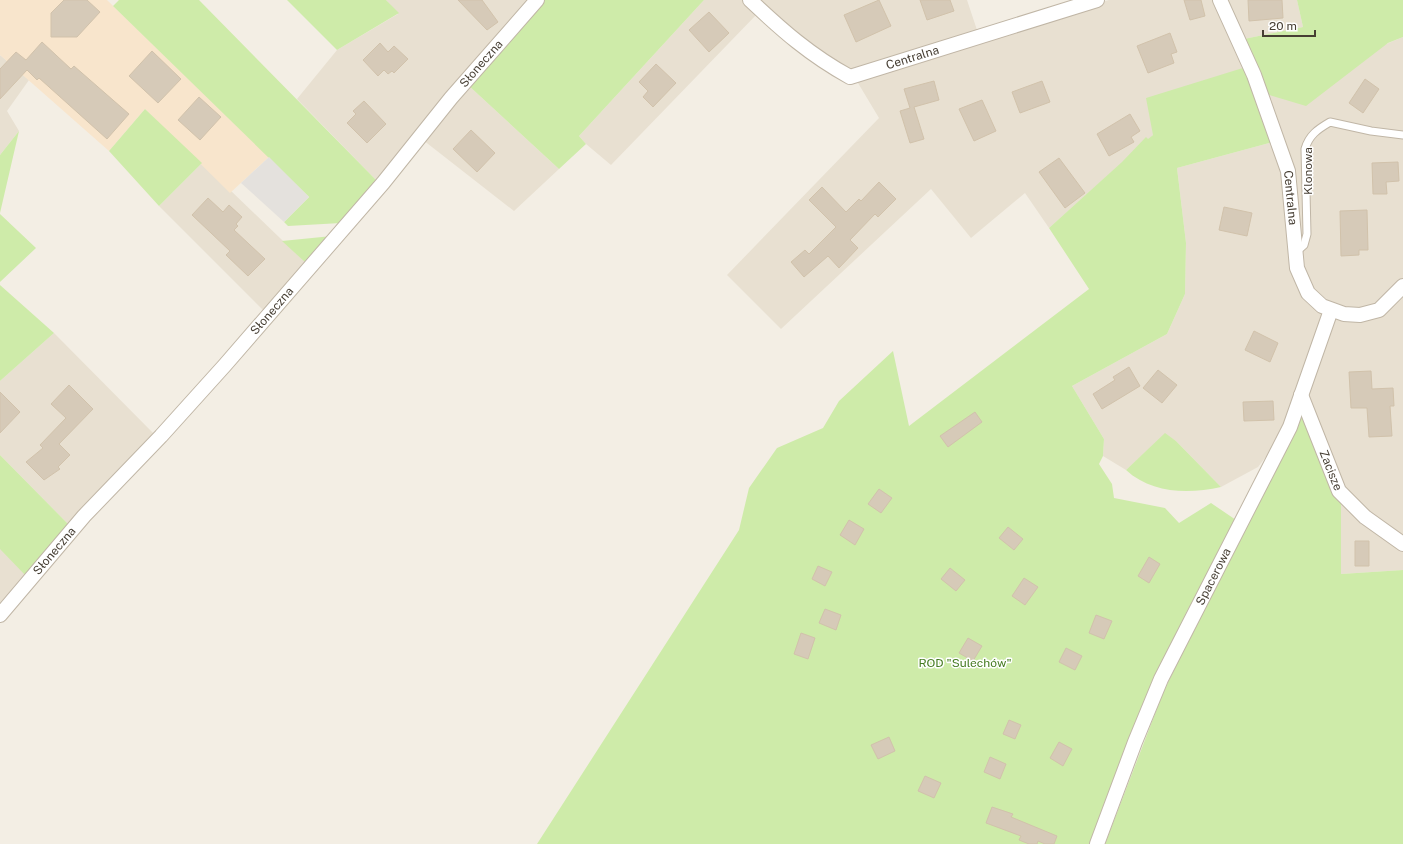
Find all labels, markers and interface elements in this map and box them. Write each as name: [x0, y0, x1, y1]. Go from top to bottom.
scale bar: [1263, 12, 1315, 38]
text: 20 m: [1269, 19, 1297, 33]
street label: Słoneczna: [457, 37, 506, 90]
street label: Centralna: [884, 43, 941, 72]
street label: Klonowa: [1301, 147, 1315, 195]
street label: Centralna: [1281, 170, 1300, 226]
street label: Słoneczna: [248, 284, 296, 338]
street label: Zacisze: [1317, 448, 1345, 493]
street label: Słoneczna: [30, 524, 79, 578]
street label: Spacerowa: [1193, 546, 1234, 608]
park label: ROD "Sulechów": [918, 656, 1012, 670]

